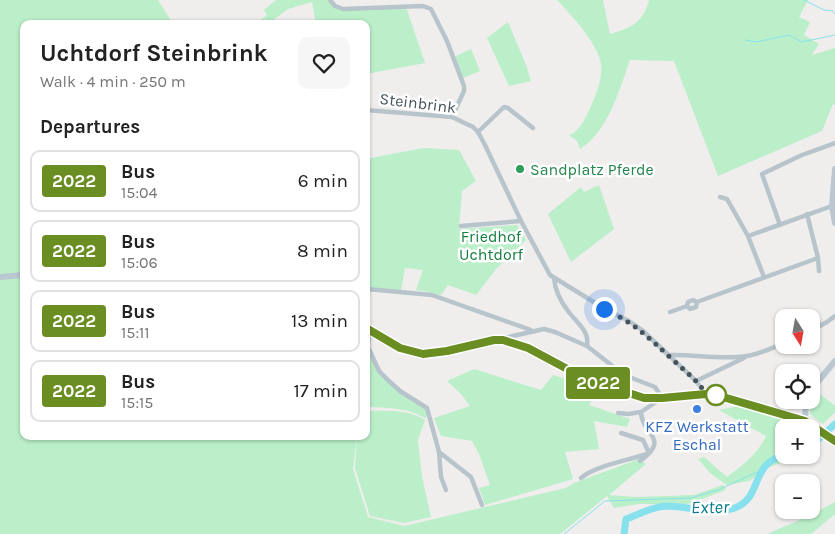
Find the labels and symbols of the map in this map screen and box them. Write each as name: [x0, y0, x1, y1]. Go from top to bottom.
street label: Steinbrink: [379, 89, 457, 117]
place label: Sandplatz Pferde: [530, 160, 654, 179]
marker: Sandplatz Pferde: [514, 163, 526, 175]
park label: Friedhof Uchtdorf: [459, 227, 523, 264]
your location: [592, 297, 617, 322]
north arrow: [775, 309, 820, 354]
line badge: 2022: [563, 367, 633, 399]
unlabelled marker: [705, 384, 727, 406]
marker: KFZ Werkstatt Eschal: [691, 403, 703, 415]
place label: KFZ Werkstatt Eschal: [645, 417, 749, 454]
water label: Exter: [691, 496, 730, 518]

